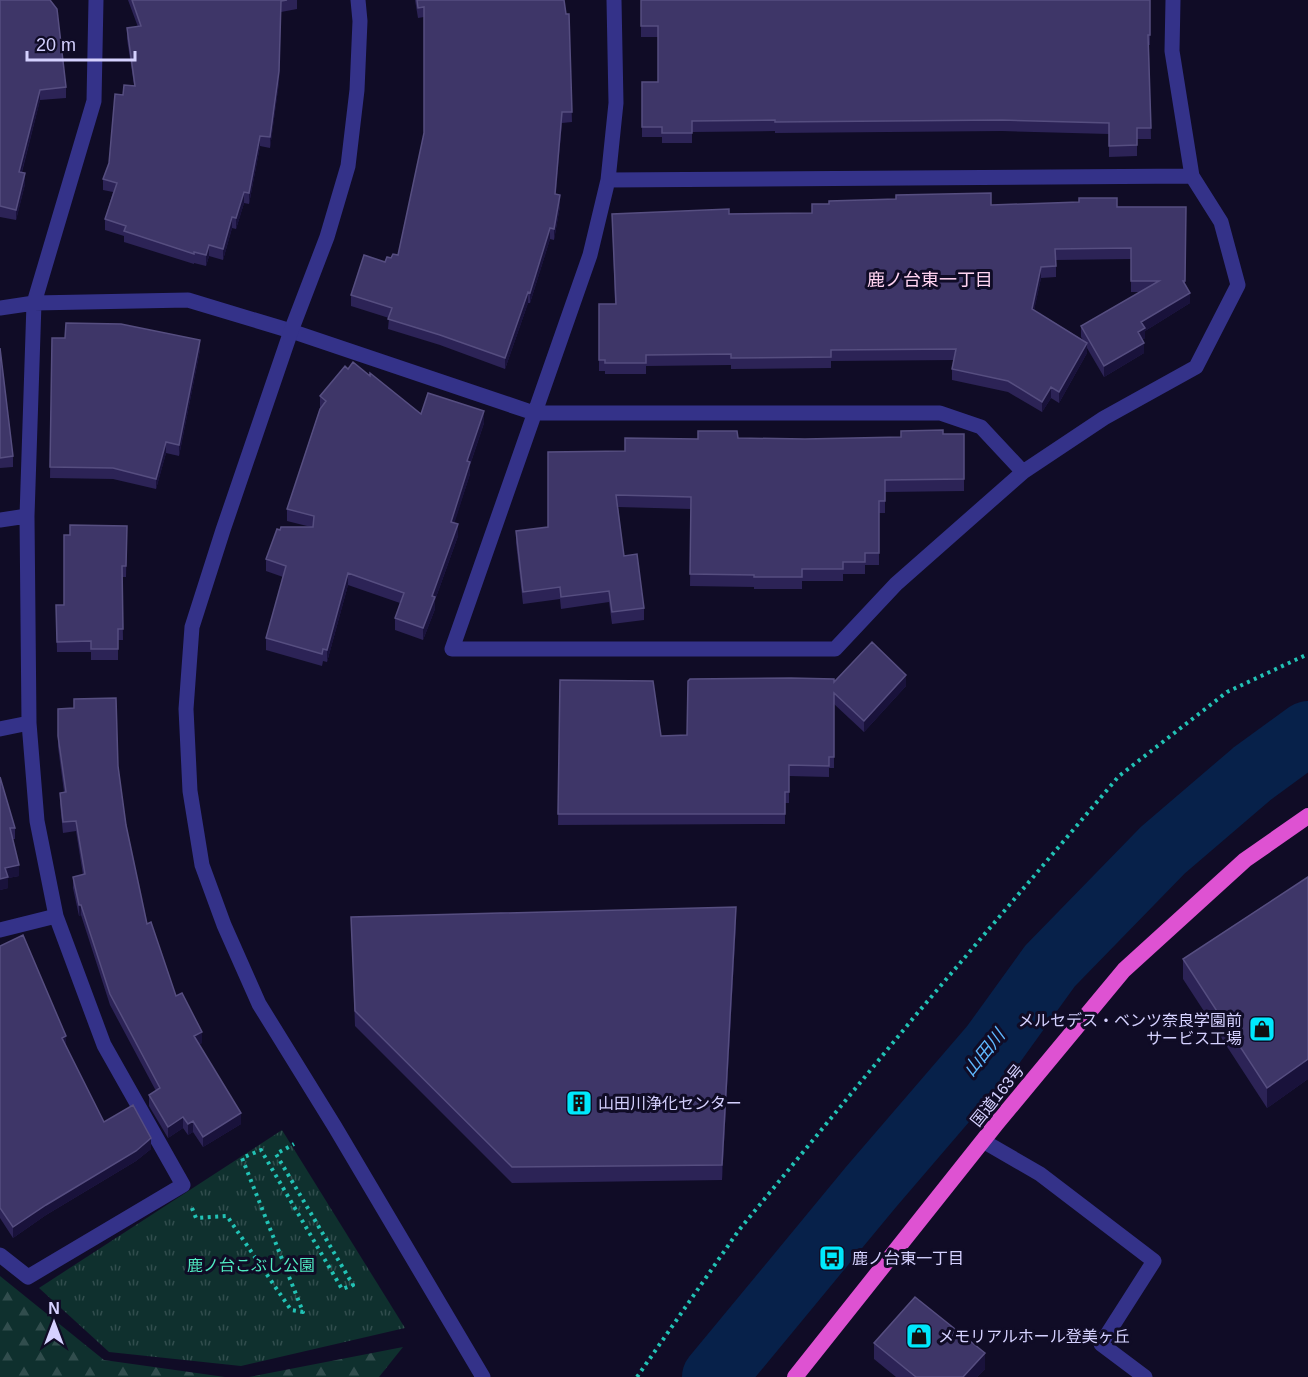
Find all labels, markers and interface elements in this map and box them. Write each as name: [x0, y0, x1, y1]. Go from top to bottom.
scale bar: [27, 24, 135, 62]
text: 20 m: [36, 35, 76, 55]
district label: 鹿ノ台東一丁目: [867, 270, 993, 290]
place label: メルセデス・ベンツ奈良学園前 サービス工場: [1018, 1012, 1242, 1047]
shop icon: メルセデス・ベンツ奈良学園前 サービス工場: [1247, 1014, 1277, 1044]
water label: 山田川: [959, 1024, 1010, 1080]
street label: 国道163号: [967, 1061, 1028, 1130]
building icon: 山田川浄化センター: [564, 1088, 594, 1118]
place label: 山田川浄化センター: [598, 1095, 742, 1112]
bus stop icon: 鹿ノ台東一丁目: [817, 1243, 847, 1273]
place label: 鹿ノ台東一丁目: [852, 1250, 964, 1267]
park label: 鹿ノ台こぶし公園: [187, 1257, 315, 1274]
north arrow: [24, 1293, 84, 1353]
text: N: [48, 1300, 60, 1317]
shop icon: メモリアルホール登美ヶ丘: [904, 1321, 934, 1351]
place label: メモリアルホール登美ヶ丘: [938, 1328, 1130, 1345]

